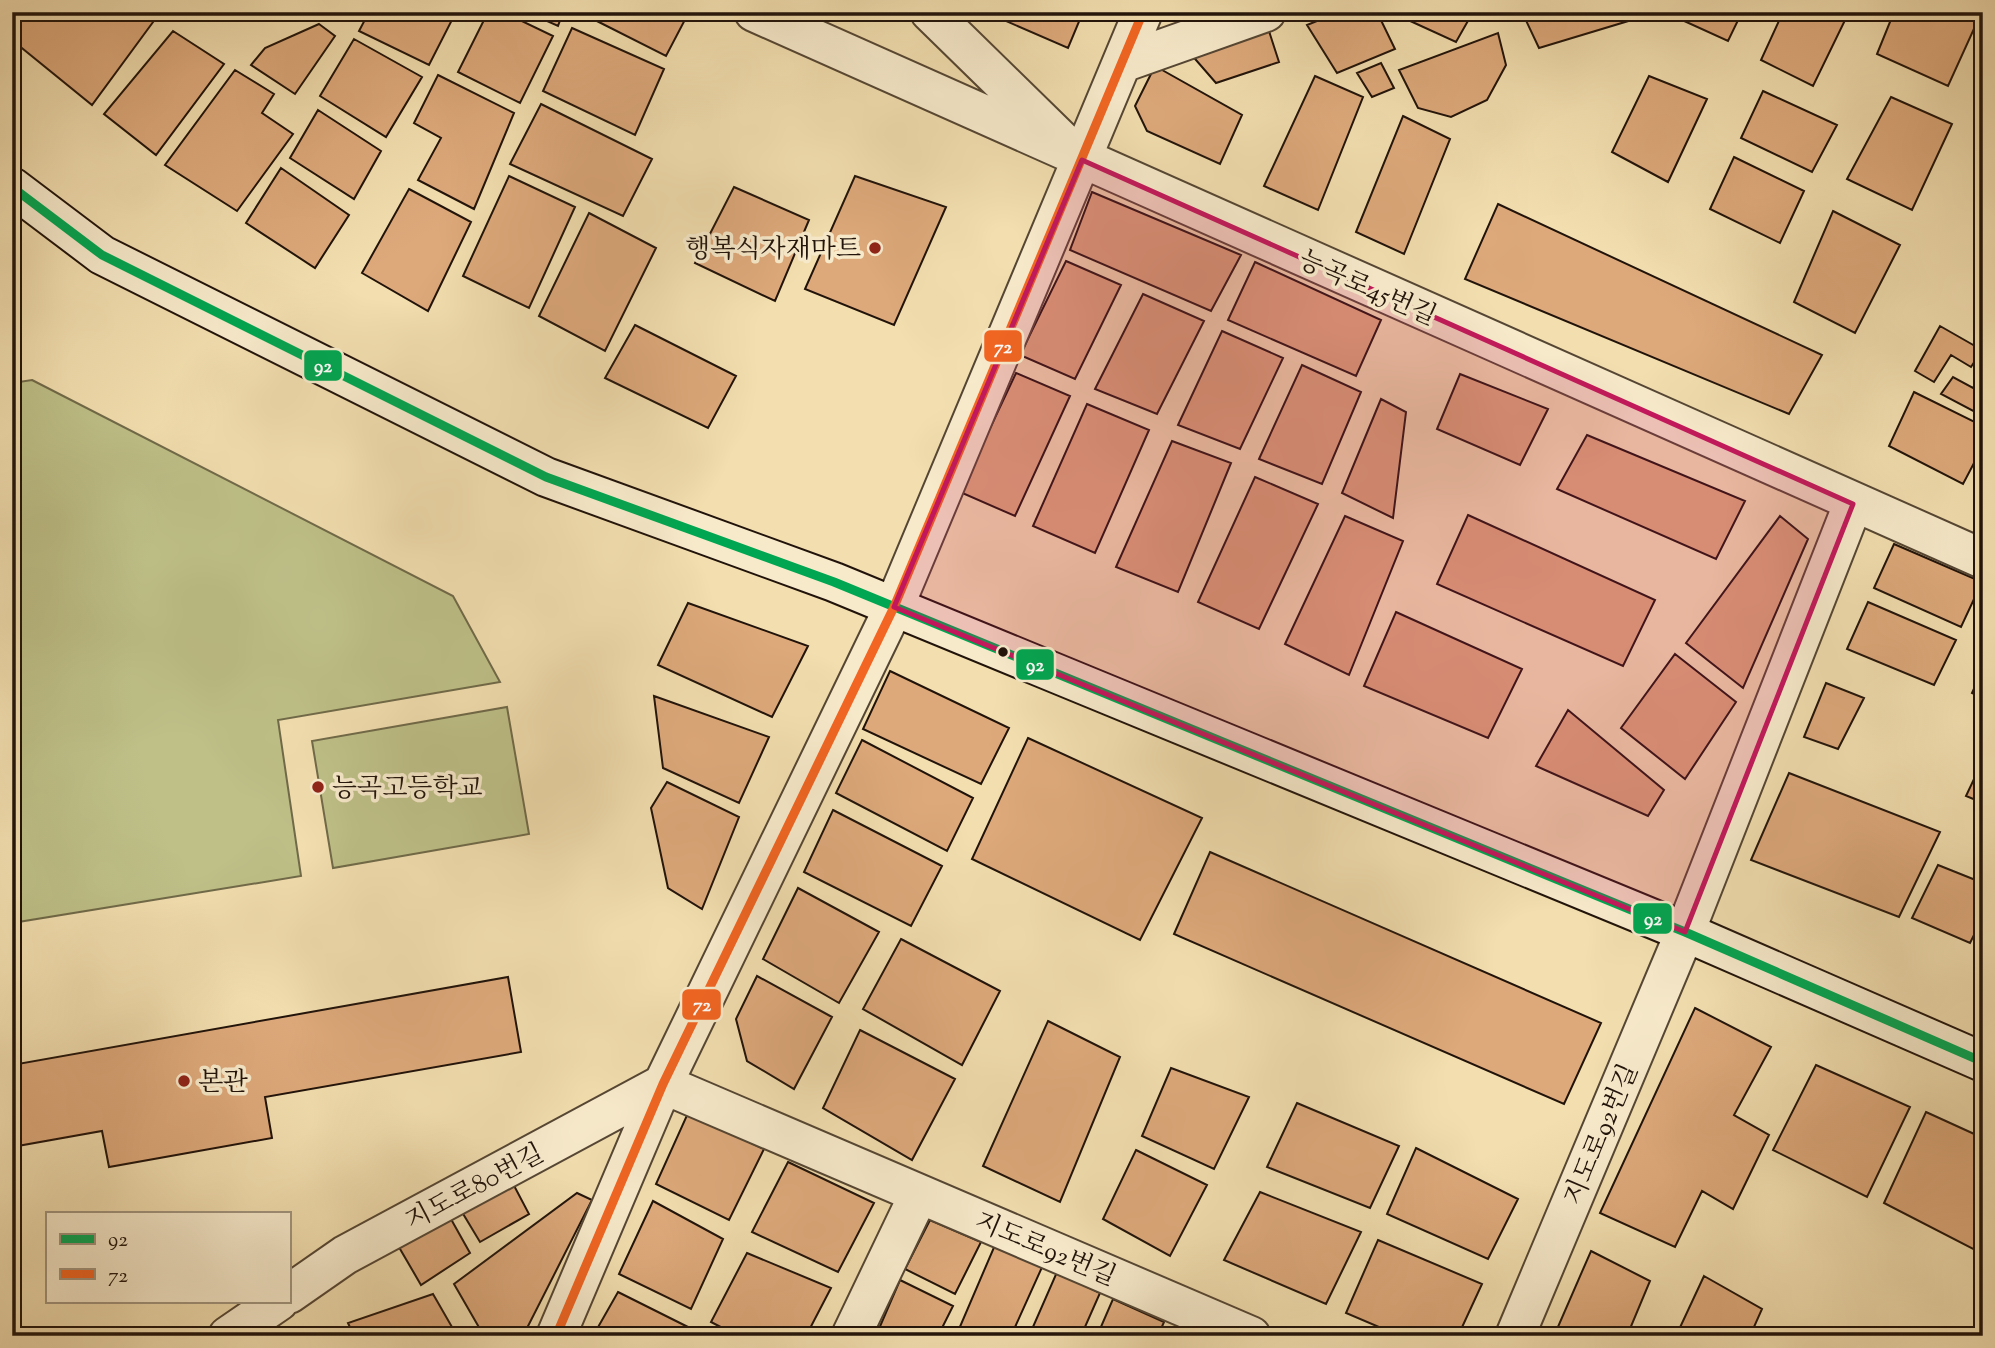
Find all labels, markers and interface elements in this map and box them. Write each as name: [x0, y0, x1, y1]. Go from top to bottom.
place label: 행복식자재마트: [685, 232, 861, 269]
marker: 행복식자재마트: [867, 240, 883, 256]
street label: 능곡로45번길: [1292, 242, 1442, 336]
line badge: 72: [983, 329, 1023, 363]
text: 72: [994, 335, 1012, 362]
line badge: 92: [303, 349, 343, 382]
text: 92: [314, 354, 332, 381]
unlabelled marker: [996, 645, 1010, 659]
line badge: 92: [1015, 648, 1055, 681]
text: 92: [1026, 653, 1044, 680]
place label: 능곡고등학교: [332, 771, 483, 808]
marker: 능곡고등학교: [310, 779, 326, 795]
line badge: 92: [1632, 902, 1673, 935]
text: 92: [1644, 907, 1662, 934]
line badge: 72: [681, 988, 722, 1021]
text: 72: [693, 993, 711, 1020]
street label: 지도로92번길: [1556, 1059, 1649, 1211]
place label: 본관: [198, 1065, 248, 1102]
marker: 본관: [176, 1073, 192, 1089]
street label: 지도로80번길: [399, 1136, 551, 1240]
street label: 지도로92번길: [969, 1204, 1121, 1297]
legend: [46, 1212, 290, 1302]
text: 92: [108, 1226, 128, 1256]
text: 72: [108, 1262, 128, 1292]

